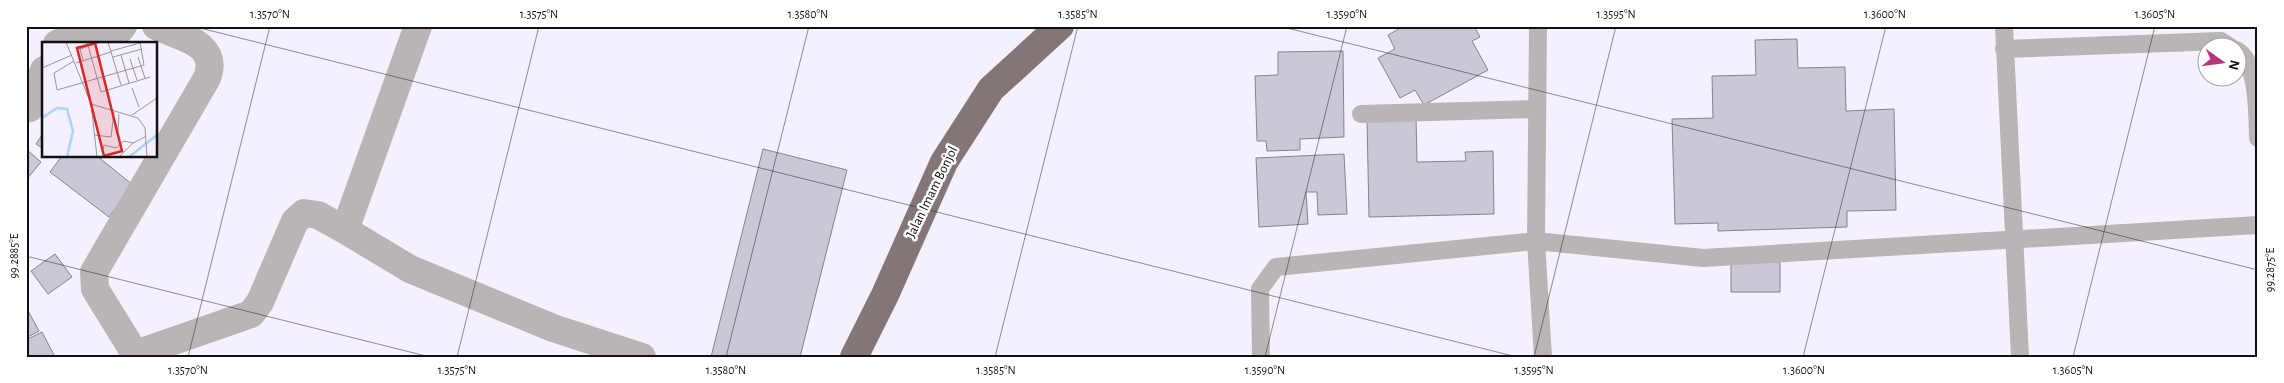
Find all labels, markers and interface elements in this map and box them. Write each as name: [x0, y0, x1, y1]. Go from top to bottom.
text: 1.3570°N: [250, 8, 290, 20]
text: 1.3575°N: [520, 8, 558, 20]
text: 1.3580°N: [788, 8, 828, 20]
text: 1.3585°N: [1058, 8, 1098, 20]
text: 1.3590°N: [1327, 8, 1367, 20]
text: 1.3595°N: [1596, 8, 1636, 20]
text: 1.3600°N: [1864, 8, 1906, 20]
text: 1.3605°N: [2135, 8, 2175, 20]
north arrow: [2196, 38, 2246, 88]
inset map: [42, 42, 158, 158]
text: N: [2226, 58, 2242, 71]
street label: Jalan Imam Bonjol: [904, 144, 960, 240]
text: 99.2885°E: [8, 233, 20, 279]
text: 99.2875°E: [2264, 248, 2276, 292]
text: 1.3570°N: [168, 364, 208, 376]
text: 1.3575°N: [438, 364, 476, 376]
text: 1.3580°N: [706, 364, 746, 376]
text: 1.3585°N: [976, 364, 1016, 376]
text: 1.3590°N: [1245, 364, 1285, 376]
text: 1.3595°N: [1514, 364, 1554, 376]
text: 1.3600°N: [1783, 364, 1825, 376]
text: 1.3605°N: [2053, 364, 2093, 376]

